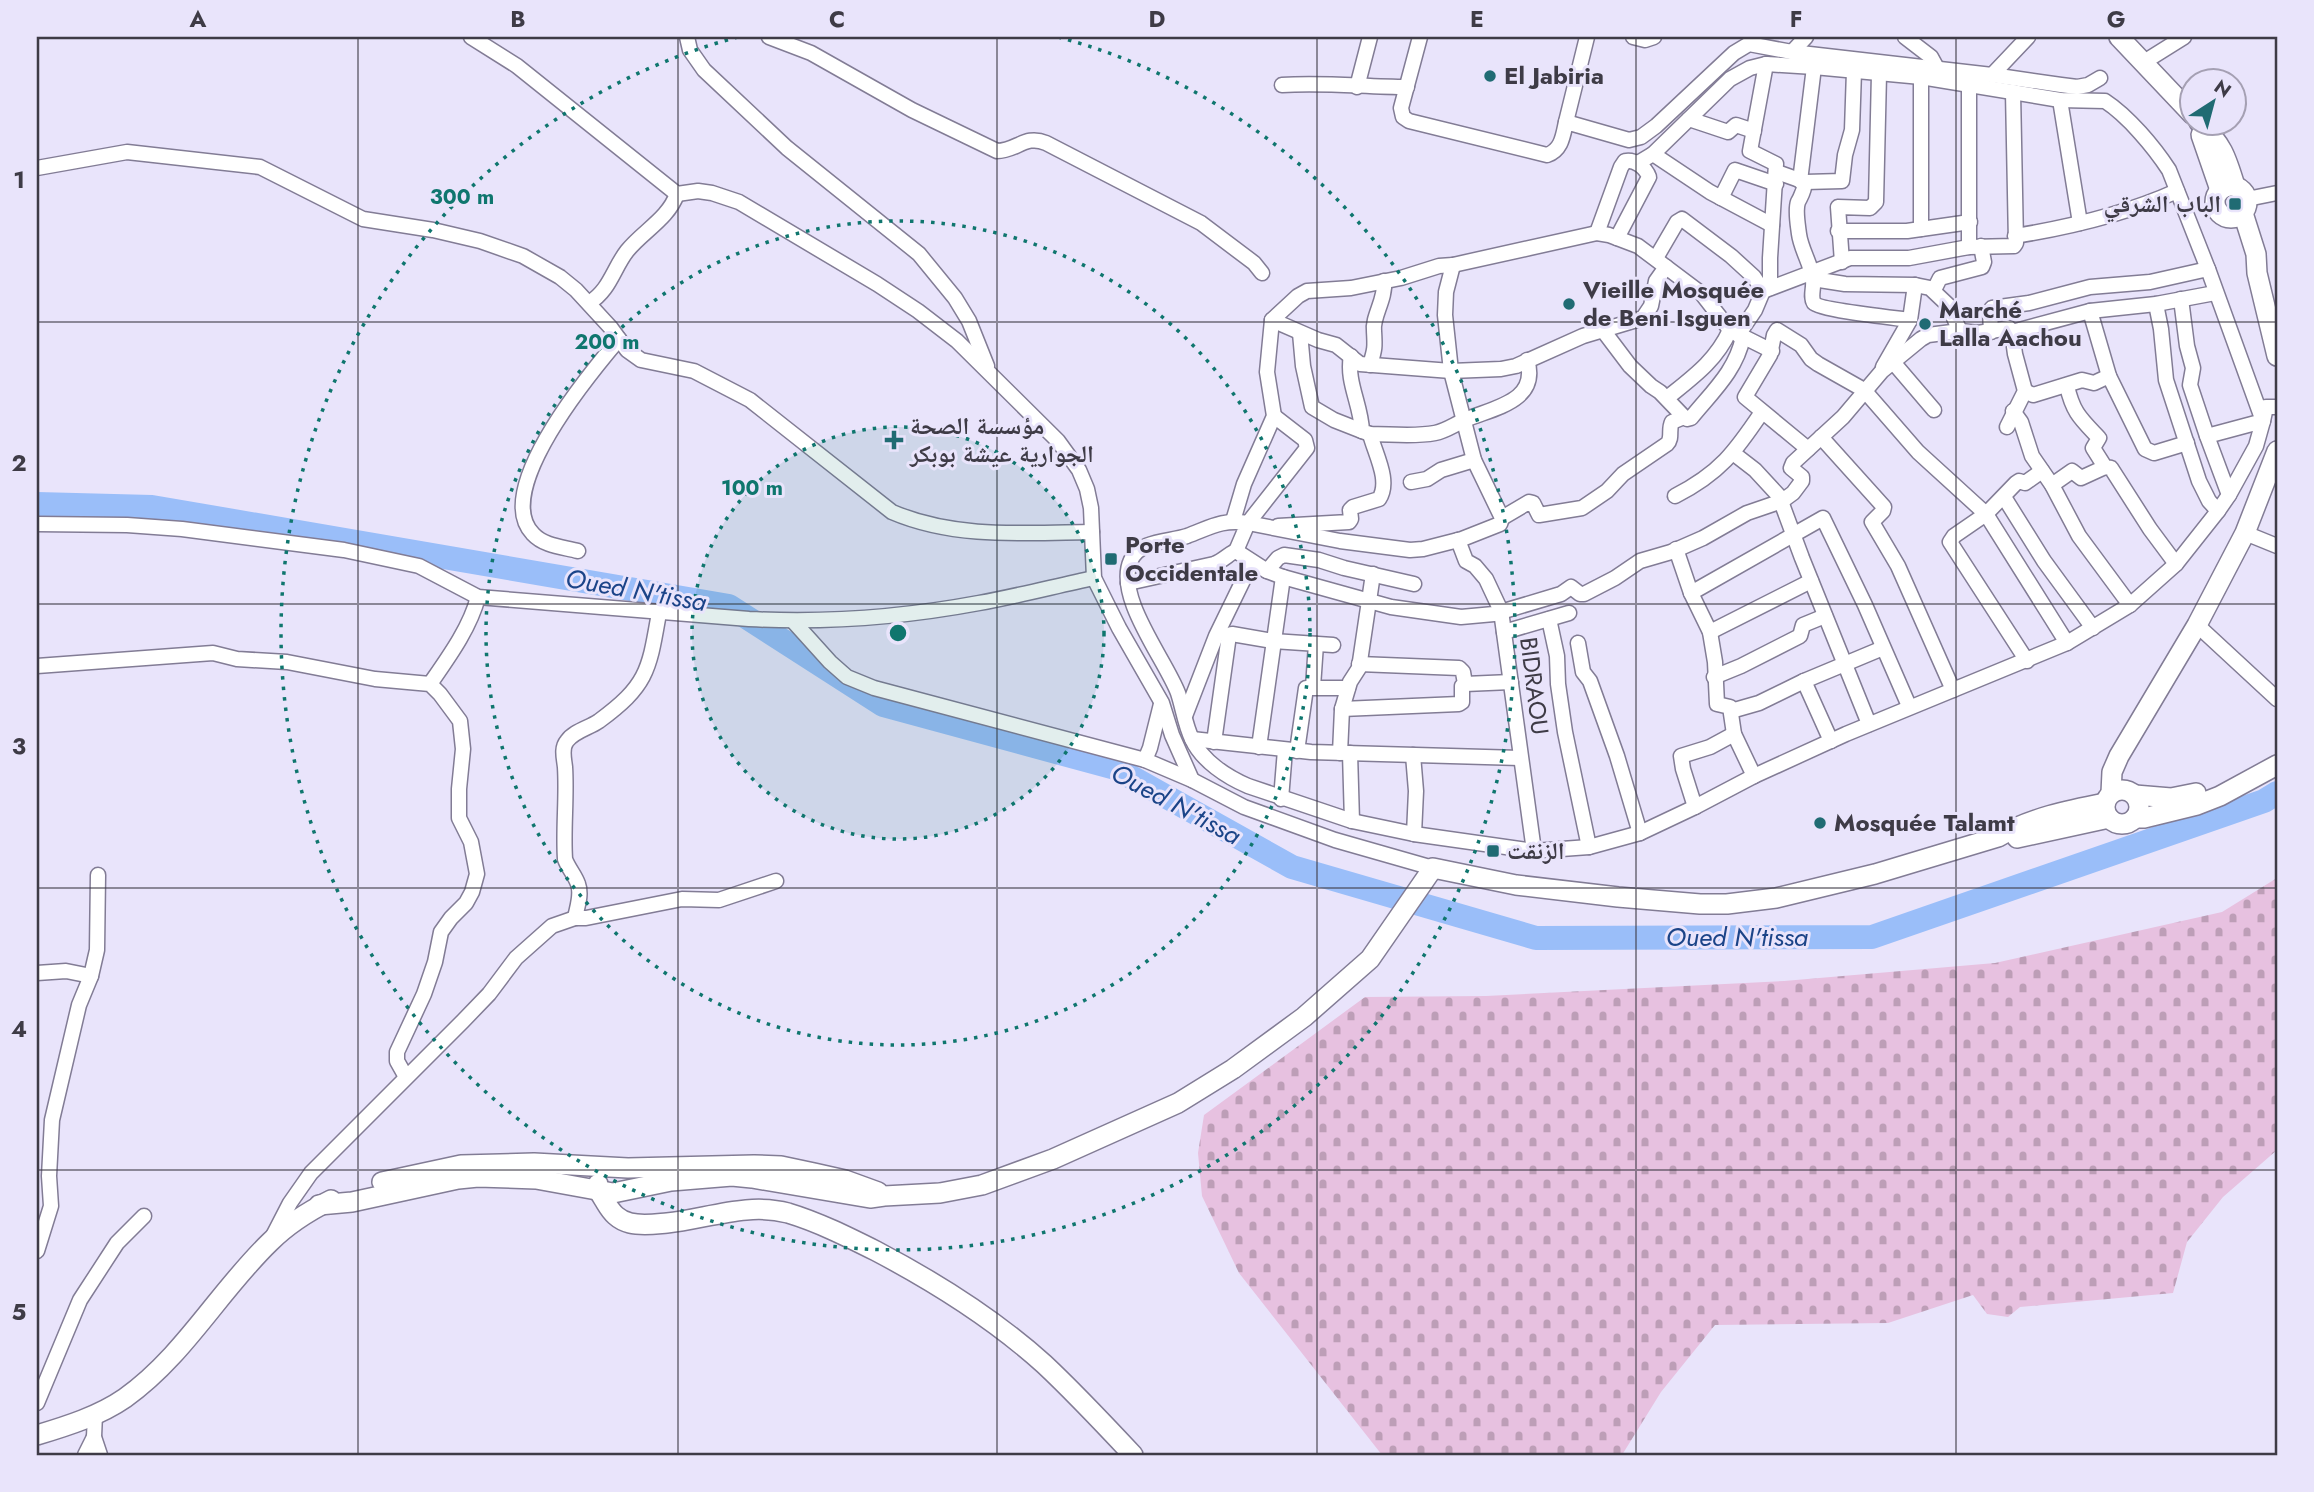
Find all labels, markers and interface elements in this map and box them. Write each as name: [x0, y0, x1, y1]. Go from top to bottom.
text: A: [189, 2, 207, 36]
text: B: [510, 2, 526, 36]
text: C: [829, 2, 845, 36]
text: D: [1149, 2, 1166, 36]
text: E: [1470, 2, 1484, 36]
text: F: [1790, 2, 1802, 36]
text: G: [2107, 2, 2125, 36]
place label: El Jabiria: [1504, 58, 1604, 93]
north arrow: [2178, 66, 2248, 136]
marker: El Jabiria: [1482, 68, 1498, 84]
text: N: [2209, 73, 2237, 104]
text: 1: [13, 163, 25, 197]
text: 300 m: [430, 182, 494, 212]
place label: الباب الشرقي: [2103, 186, 2221, 223]
marker: الباب الشرقي: [2227, 196, 2243, 212]
place label: Vieille Mosquée de Beni Isguen: [1582, 272, 1764, 335]
place label: Marché Lalla Aachou: [1939, 292, 2082, 355]
marker: Vieille Mosquée de Beni Isguen: [1561, 296, 1577, 312]
marker: Marché Lalla Aachou: [1917, 316, 1933, 332]
text: 200 m: [574, 327, 640, 357]
place label: مؤسسة الصحة الجوارية عيشة بوبكر: [909, 408, 1094, 471]
marker: مؤسسة الصحة الجوارية عيشة بوبكر: [884, 430, 904, 450]
text: 2: [11, 446, 27, 480]
text: 100 m: [721, 473, 783, 503]
place label: Porte Occidentale: [1125, 527, 1258, 590]
marker: Porte Occidentale: [1103, 551, 1119, 567]
water label: Oued N'tissa: [563, 559, 710, 621]
centre of rings: [886, 621, 910, 645]
street label: BIDRAOU: [1511, 635, 1558, 737]
text: 3: [12, 729, 26, 763]
water label: Oued N'tissa: [1104, 754, 1248, 855]
place label: Mosquée Talamt: [1834, 805, 2015, 840]
marker: Mosquée Talamt: [1812, 815, 1828, 831]
place label: الزنقت: [1507, 833, 1565, 868]
marker: الزنقت: [1485, 843, 1501, 859]
water label: Oued N'tissa: [1666, 918, 1809, 956]
text: 4: [11, 1012, 27, 1046]
text: 5: [12, 1295, 26, 1329]

